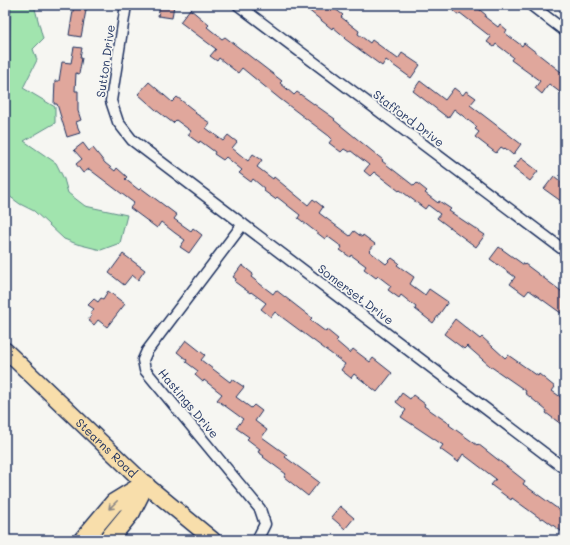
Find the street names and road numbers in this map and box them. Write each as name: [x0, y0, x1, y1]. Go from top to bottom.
street label: Sutton Drive: [92, 24, 118, 98]
street label: Stafford Drive: [370, 86, 448, 150]
street label: Somerset Drive: [315, 260, 397, 328]
street label: Hastings Drive: [155, 365, 223, 441]
street label: Stearns Road: [73, 414, 141, 481]

